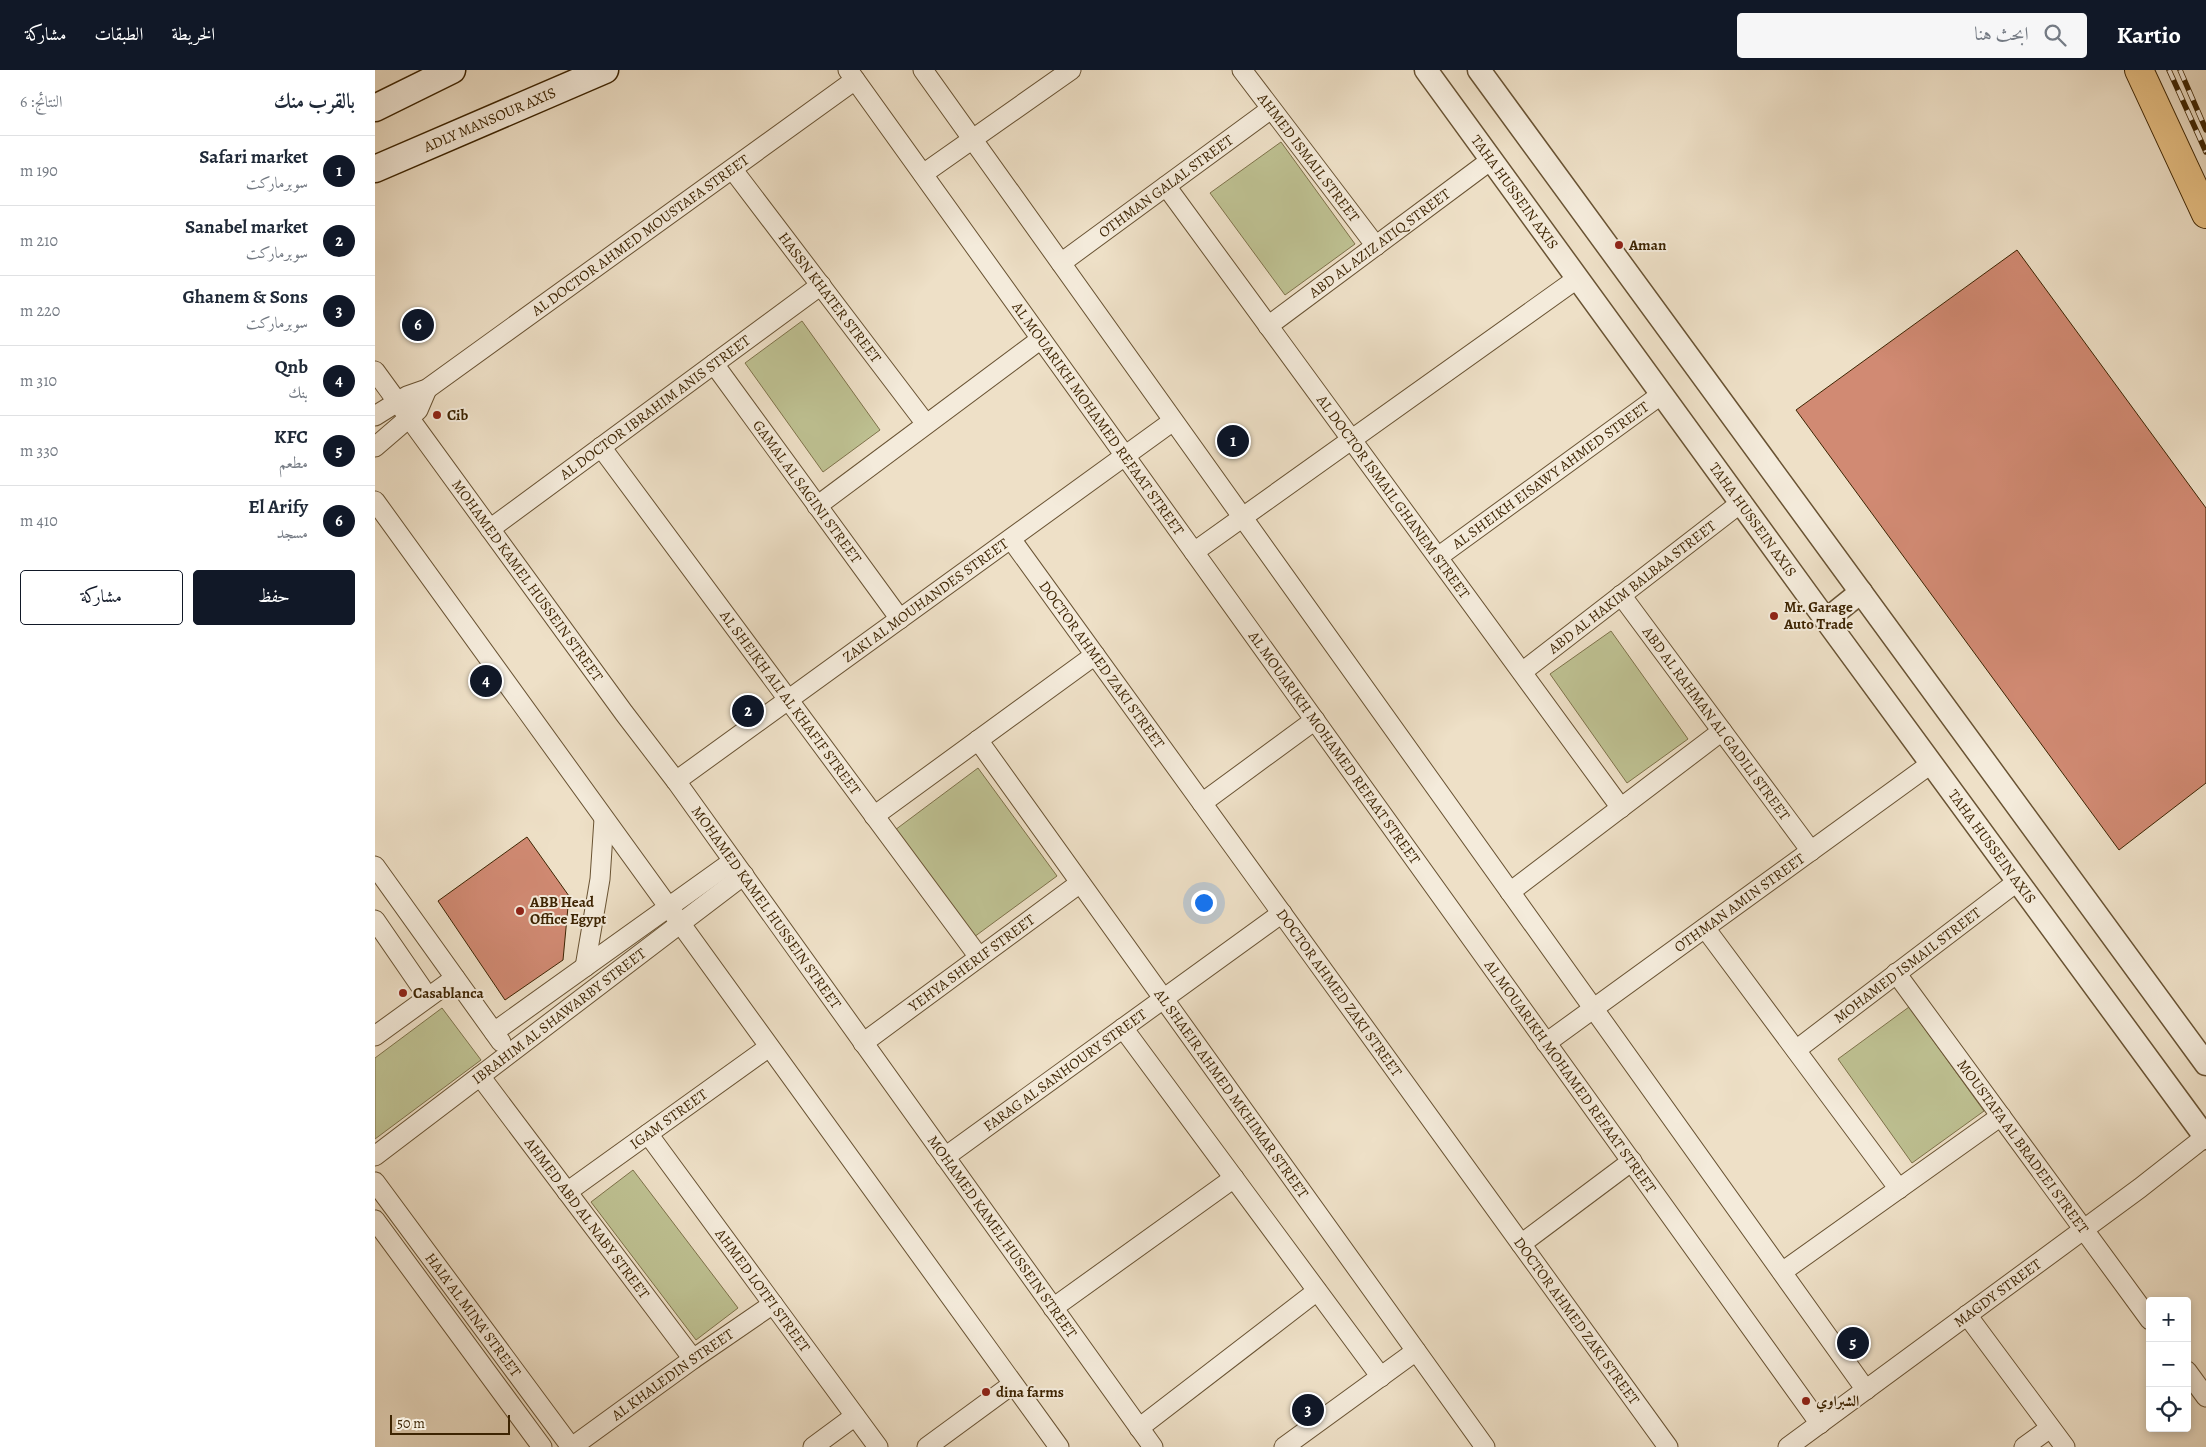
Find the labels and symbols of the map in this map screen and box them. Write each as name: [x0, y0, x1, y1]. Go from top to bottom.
street label: ADLY MANSOUR AXIS: [420, 82, 559, 157]
street label: AHMED ISMAIL STREET: [1252, 88, 1365, 227]
street label: OTHMAN GALAL STREET: [1094, 130, 1238, 242]
street label: TAHA HUSSEIN AXIS: [1467, 131, 1563, 253]
street label: AL DOCTOR AHMED MOUSTAFA STREET: [527, 149, 754, 321]
street label: ABD AL AZIZ ATIQ STREET: [1304, 183, 1455, 303]
street label: HASSN KHATER STREET: [774, 228, 886, 367]
place label: Aman: [1628, 235, 1667, 255]
marker: Aman: [1613, 239, 1625, 251]
street label: AL MOUARIKH MOHAMED REFAAT STREET: [1007, 297, 1189, 540]
pin: 6: [402, 306, 434, 344]
street label: AL DOCTOR IBRAHIM ANIS STREET: [555, 330, 755, 485]
street label: AL DOCTOR ISMAIL GHANEM STREET: [1312, 390, 1475, 603]
street label: AL SHEIKH EISAWY AHMED STREET: [1447, 396, 1654, 554]
place label: Cib: [447, 405, 468, 425]
marker: Cib: [431, 409, 443, 421]
street label: GAMAL AL SAGINI STREET: [748, 416, 867, 568]
pin: 1: [1217, 422, 1249, 460]
street label: TAHA HUSSEIN AXIS: [1705, 458, 1801, 581]
street label: MOHAMED KAMEL HUSSEIN STREET: [447, 475, 608, 686]
street label: ABD AL HAKIM BALBAA STREET: [1543, 515, 1721, 659]
street label: ZAKI AL MOUHANDES STREET: [839, 533, 1013, 667]
street label: DOCTOR AHMED ZAKI STREET: [1034, 577, 1170, 753]
place label: Mr. Garage Auto Trade: [1783, 597, 1853, 634]
street label: AL SHEIKH ALI AL KHAFIF STREET: [715, 605, 866, 799]
marker: Mr. Garage Auto Trade: [1768, 610, 1780, 622]
street label: ABD AL RAHMAN AL GADILI STREET: [1637, 622, 1795, 825]
street label: AL MOUARIKH MOHAMED REFAAT STREET: [1243, 626, 1425, 869]
pin: 4: [470, 662, 502, 700]
pin: 2: [732, 692, 764, 730]
street label: TAHA HUSSEIN AXIS: [1944, 785, 2041, 908]
street label: MOHAMED KAMEL HUSSEIN STREET: [687, 802, 846, 1013]
street label: OTHMAN AMIN STREET: [1670, 848, 1810, 957]
your location: [1191, 890, 1217, 916]
place label: ABB Head Office Egypt: [529, 892, 606, 929]
street label: MOHAMED ISMAIL STREET: [1830, 902, 1986, 1028]
marker: ABB Head Office Egypt: [514, 905, 526, 917]
street label: DOCTOR AHMED ZAKI STREET: [1272, 905, 1407, 1081]
street label: YEHYA SHERIF STREET: [904, 909, 1039, 1017]
street label: IBRAHIM AL SHAWARBY STREET: [468, 943, 651, 1089]
street label: AL MOUARIKH MOHAMED REFAAT STREET: [1479, 955, 1662, 1198]
place label: Casablanca: [413, 983, 484, 1003]
street label: AL SHAEIR AHMED MKHIMAR STREET: [1149, 984, 1314, 1203]
marker: Casablanca: [397, 987, 409, 999]
street label: FARAG AL SANHOURY STREET: [979, 1004, 1151, 1136]
street label: MOUSTAFA AL BRADEEI STREET: [1953, 1055, 2094, 1238]
street label: IGAM STREET: [626, 1084, 712, 1154]
street label: MOHAMED KAMEL HUSSEIN STREET: [923, 1131, 1082, 1343]
street label: AHMED ABD AL NABY STREET: [519, 1133, 655, 1303]
street label: AHMED LOTFI STREET: [710, 1224, 815, 1357]
street label: DOCTOR AHMED ZAKI STREET: [1509, 1233, 1645, 1409]
street label: HAIA' AL MINA' STREET: [421, 1248, 526, 1381]
street label: MAGDY STREET: [1950, 1254, 2046, 1332]
street label: AL KHALEDIN STREET: [607, 1323, 738, 1426]
pin: 5: [1837, 1324, 1869, 1362]
place label: dina farms: [996, 1382, 1064, 1402]
marker: dina farms: [980, 1386, 992, 1398]
pin: 3: [1292, 1391, 1324, 1429]
place label: الشبراوي: [1816, 1391, 1859, 1413]
marker: الشبراوي: [1800, 1395, 1812, 1407]
scale bar: [390, 1412, 510, 1435]

